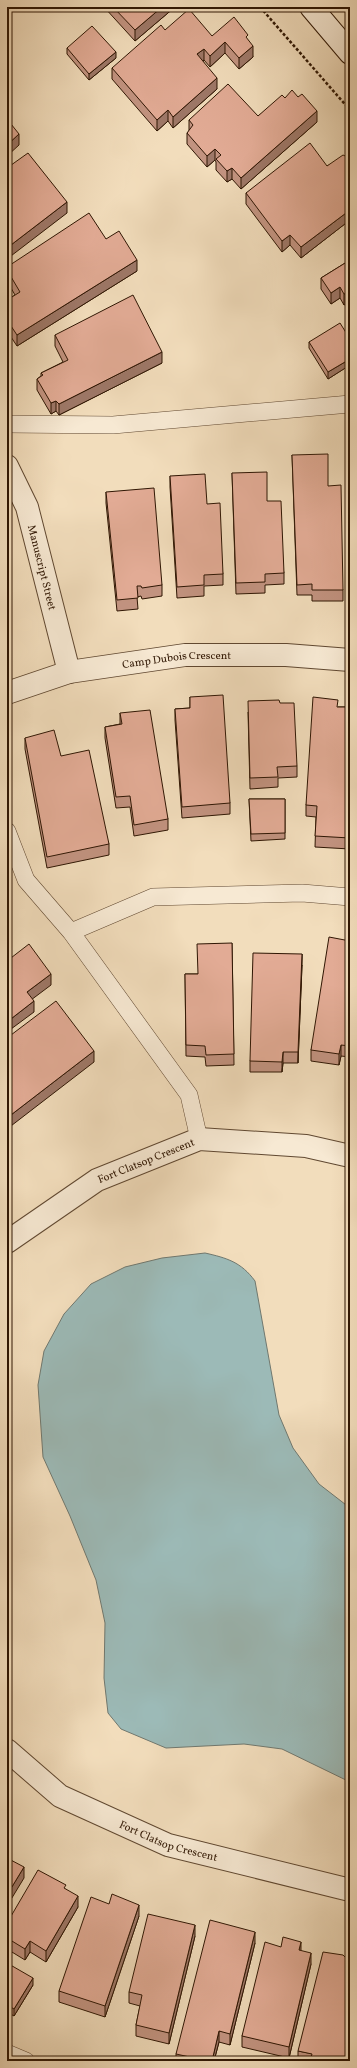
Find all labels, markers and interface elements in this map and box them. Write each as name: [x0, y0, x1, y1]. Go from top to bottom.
street label: Manuscript Street: [23, 524, 59, 612]
street label: Camp Dubois Crescent: [121, 649, 231, 673]
street label: Fort Clatsop Crescent: [96, 1135, 197, 1188]
street label: Fort Clatsop Crescent: [117, 1818, 219, 1866]

